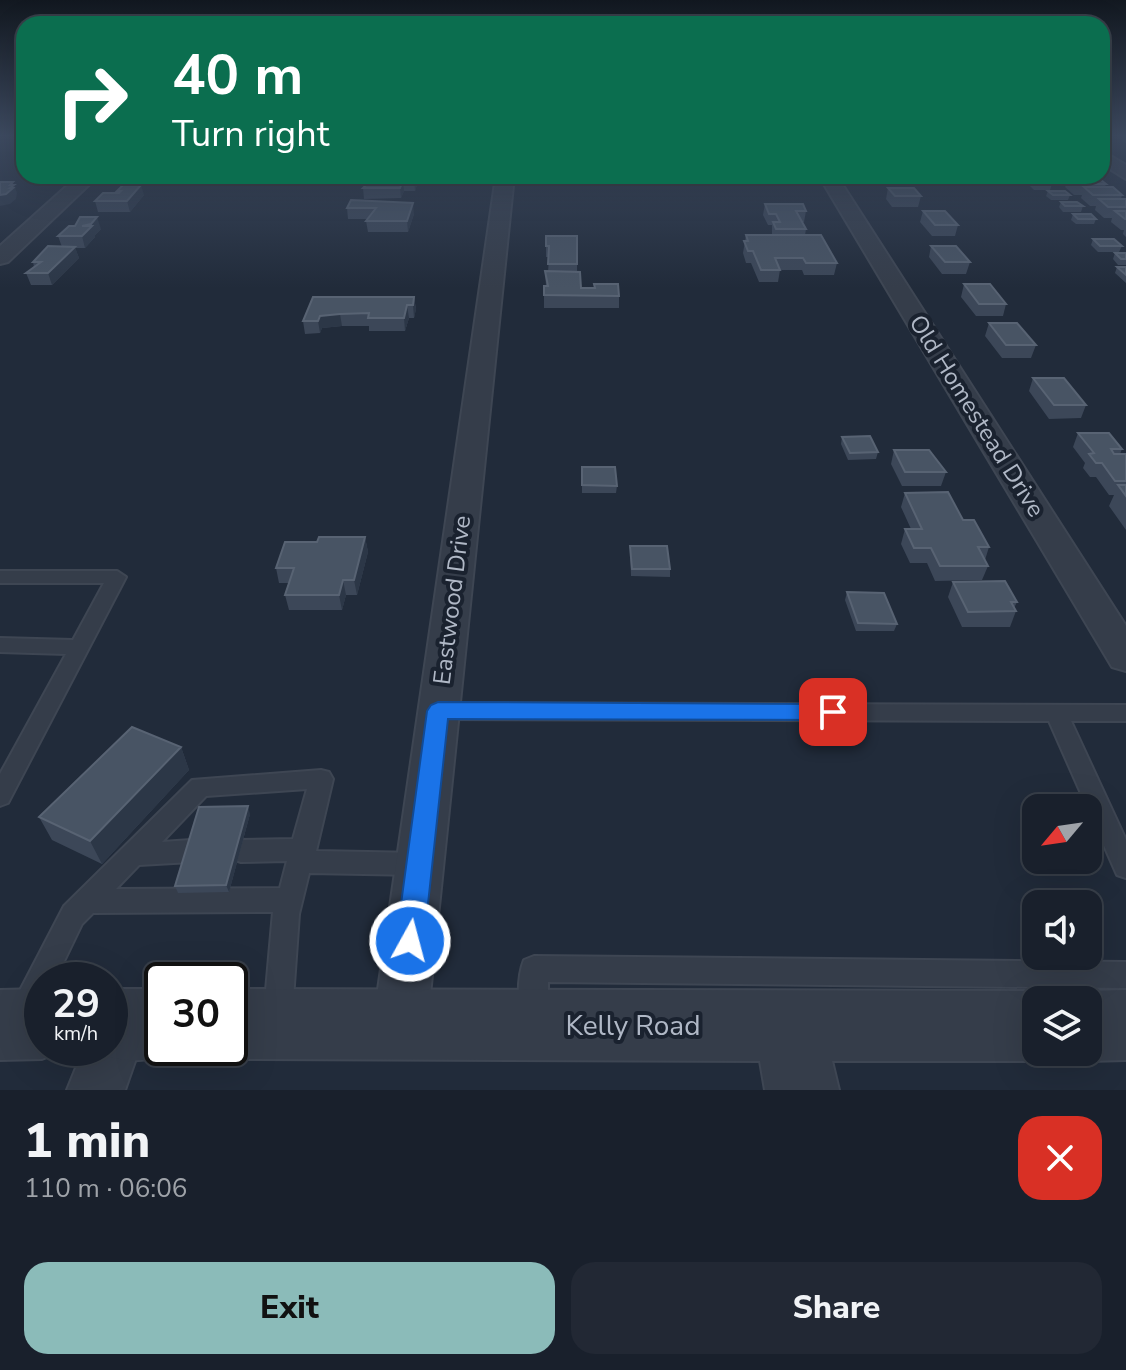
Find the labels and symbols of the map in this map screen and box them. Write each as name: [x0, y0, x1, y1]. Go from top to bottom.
street label: Old Homestead Drive: [902, 309, 1052, 523]
street label: Eastwood Drive: [426, 514, 478, 686]
pin: [799, 678, 867, 746]
north arrow: [1022, 794, 1102, 874]
position arrow: [368, 899, 452, 983]
speed limit sign: 30: [144, 962, 248, 1066]
street label: Kelly Road: [565, 1007, 701, 1045]

